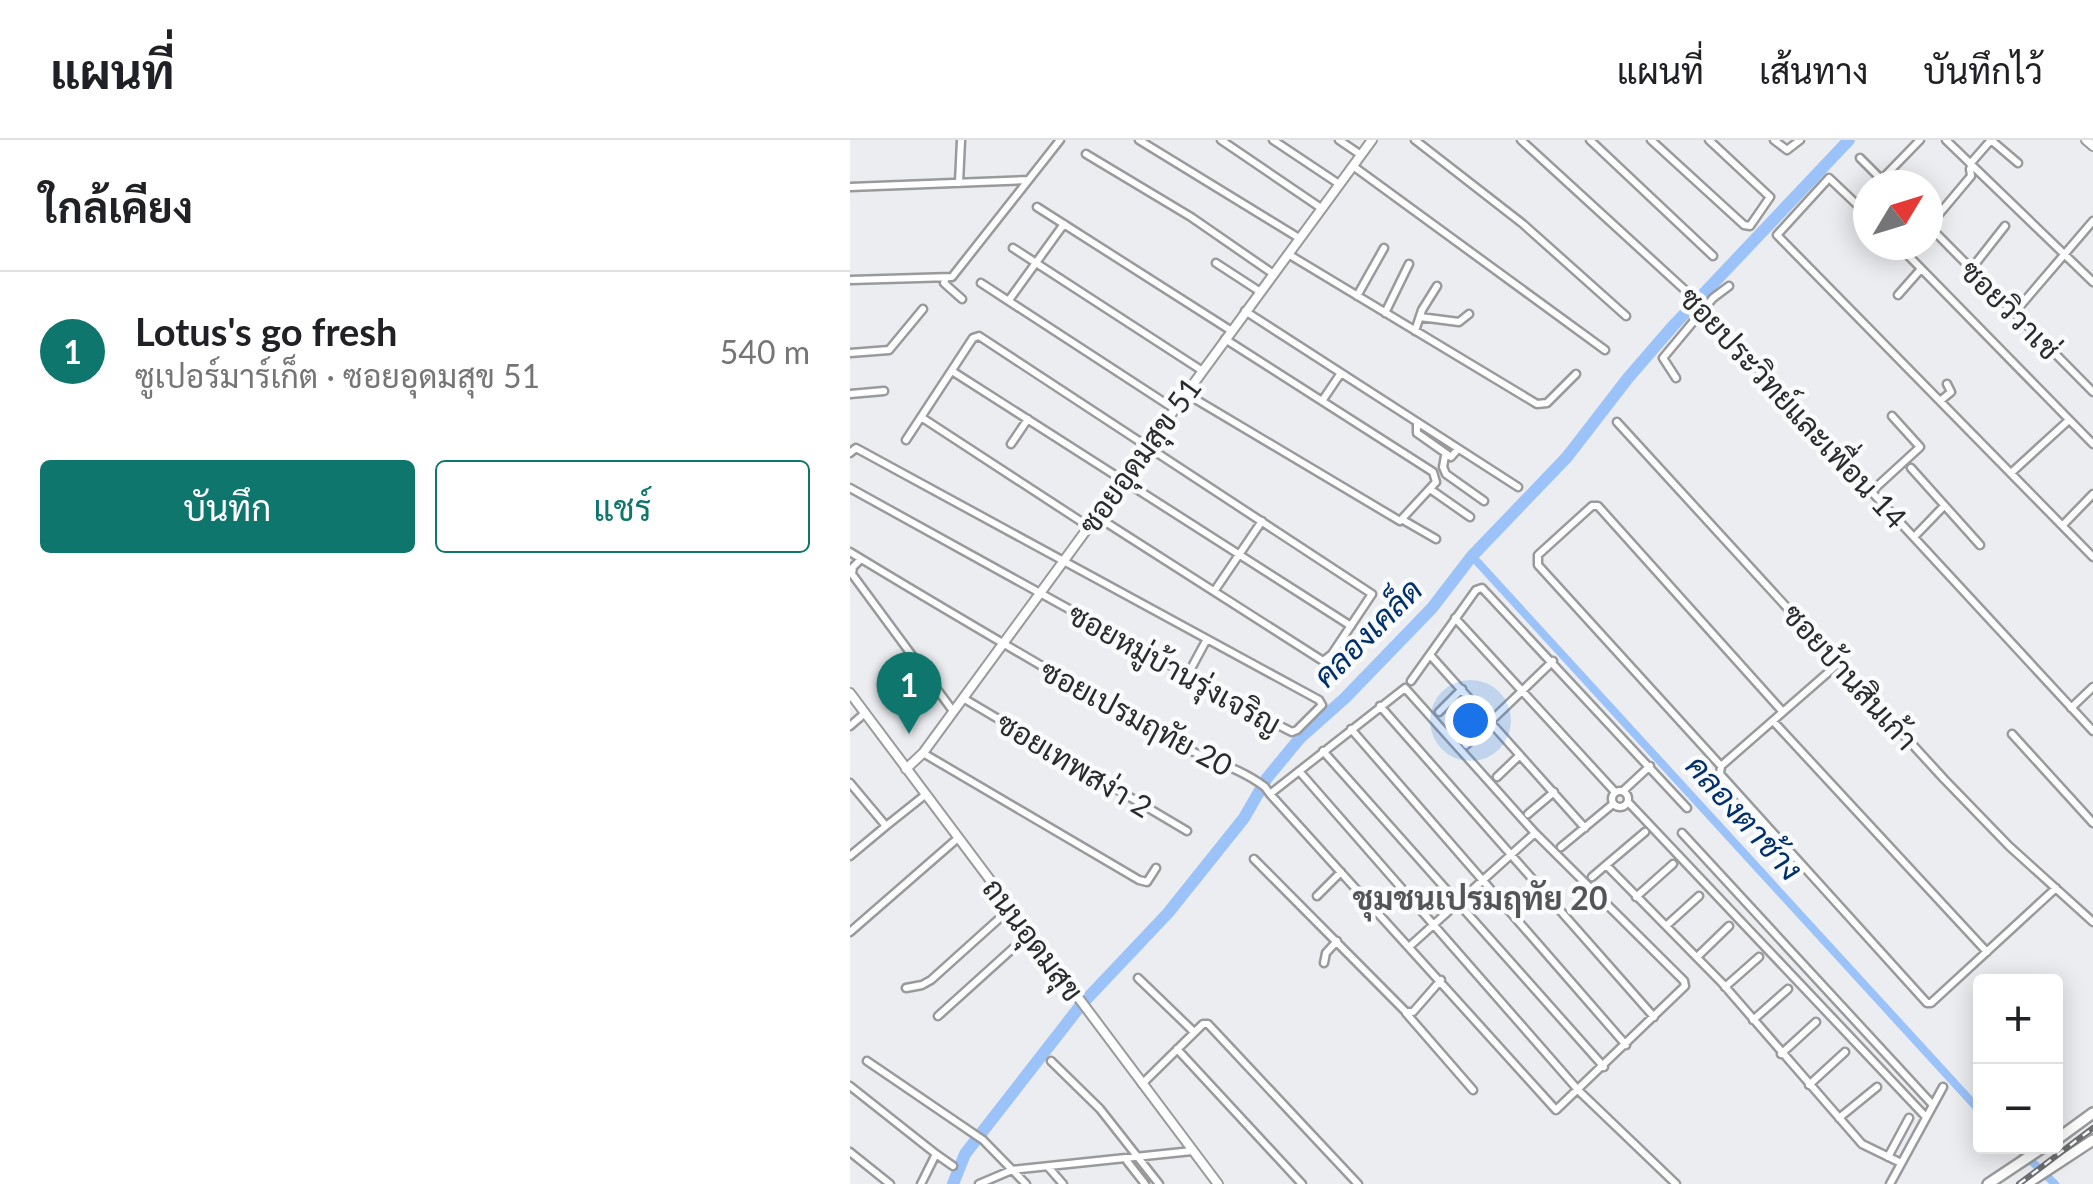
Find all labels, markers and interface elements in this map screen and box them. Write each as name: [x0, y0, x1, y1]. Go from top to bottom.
text: แผนที่: [50, 42, 174, 99]
text: แผนที่: [1617, 49, 1704, 91]
text: เส้นทาง: [1759, 49, 1868, 91]
text: บันทึกไว้: [1923, 49, 2043, 91]
north arrow: [1853, 170, 1943, 260]
text: ใกล้เคียง: [40, 182, 193, 232]
street label: ซอยวิวาเช่: [1954, 252, 2068, 366]
street label: ซอยประวิทย์และเพื่อน 14: [1673, 275, 1920, 535]
text: Lotus's go fresh: [135, 308, 397, 354]
text: 1: [63, 332, 82, 371]
text: 540 m: [720, 332, 810, 371]
text: ซูเปอร์มาร์เก็ต · ซอยอุดมสุข 51: [135, 356, 540, 395]
street label: ซอยอุดมสุข 51: [1070, 370, 1212, 543]
button: บันทึก: [40, 460, 415, 553]
button: แชร์: [435, 460, 810, 553]
water label: คลองเคล็ด: [1303, 568, 1430, 695]
street label: ซอยหมู่บ้านรุ่งเจริญ: [1060, 594, 1288, 746]
street label: ซอยบ้านสินเก้า: [1776, 595, 1927, 756]
street label: ซอยเปรมฤทัย 20: [1034, 651, 1239, 784]
pin: 1: [877, 652, 942, 734]
your location: [1445, 695, 1496, 746]
street label: ซอยเทพสง่า 2: [991, 704, 1159, 824]
water label: คลองตาช้าง: [1678, 746, 1812, 888]
street label: ถนนอุดมสุข: [972, 870, 1092, 1011]
district label: ชุมชนเปรมฤทัย 20: [1352, 878, 1608, 922]
map controls: [1973, 974, 2063, 1154]
button: +: [1973, 974, 2063, 1064]
button: −: [1973, 1064, 2063, 1154]

